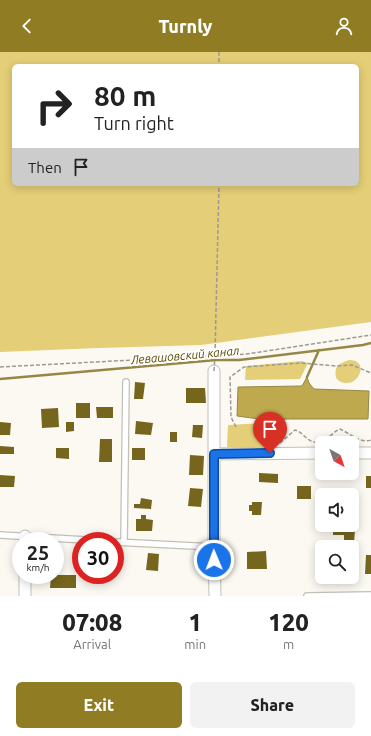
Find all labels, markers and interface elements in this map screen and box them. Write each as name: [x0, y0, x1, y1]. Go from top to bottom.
icon: back: [16, 15, 38, 37]
icon: person: [333, 15, 355, 37]
text: Turnly: [159, 16, 212, 36]
icon: right: [28, 80, 80, 132]
text: 80 m: [94, 80, 156, 111]
text: Turn right: [94, 113, 174, 133]
icon: arrive: [70, 156, 92, 178]
text: Then: [28, 159, 62, 176]
water label: Левашовский канал: [129, 344, 240, 366]
pin: [253, 412, 287, 453]
icon: arrive: [259, 418, 281, 440]
north arrow: [315, 436, 359, 480]
map controls: [315, 436, 359, 584]
button: sound: [315, 488, 359, 532]
speed limit sign: 30: [72, 532, 124, 584]
position arrow: [193, 539, 235, 581]
button: search: [315, 540, 359, 584]
text: 25: [27, 541, 49, 564]
text: km/h: [26, 562, 50, 573]
text: 07:08: [62, 609, 122, 636]
text: 1: [188, 609, 202, 636]
text: 120: [268, 609, 309, 636]
text: Arrival: [73, 637, 111, 651]
text: min: [184, 637, 206, 651]
text: m: [283, 637, 294, 651]
button: Exit: [16, 682, 182, 728]
button: Share: [190, 682, 355, 728]

